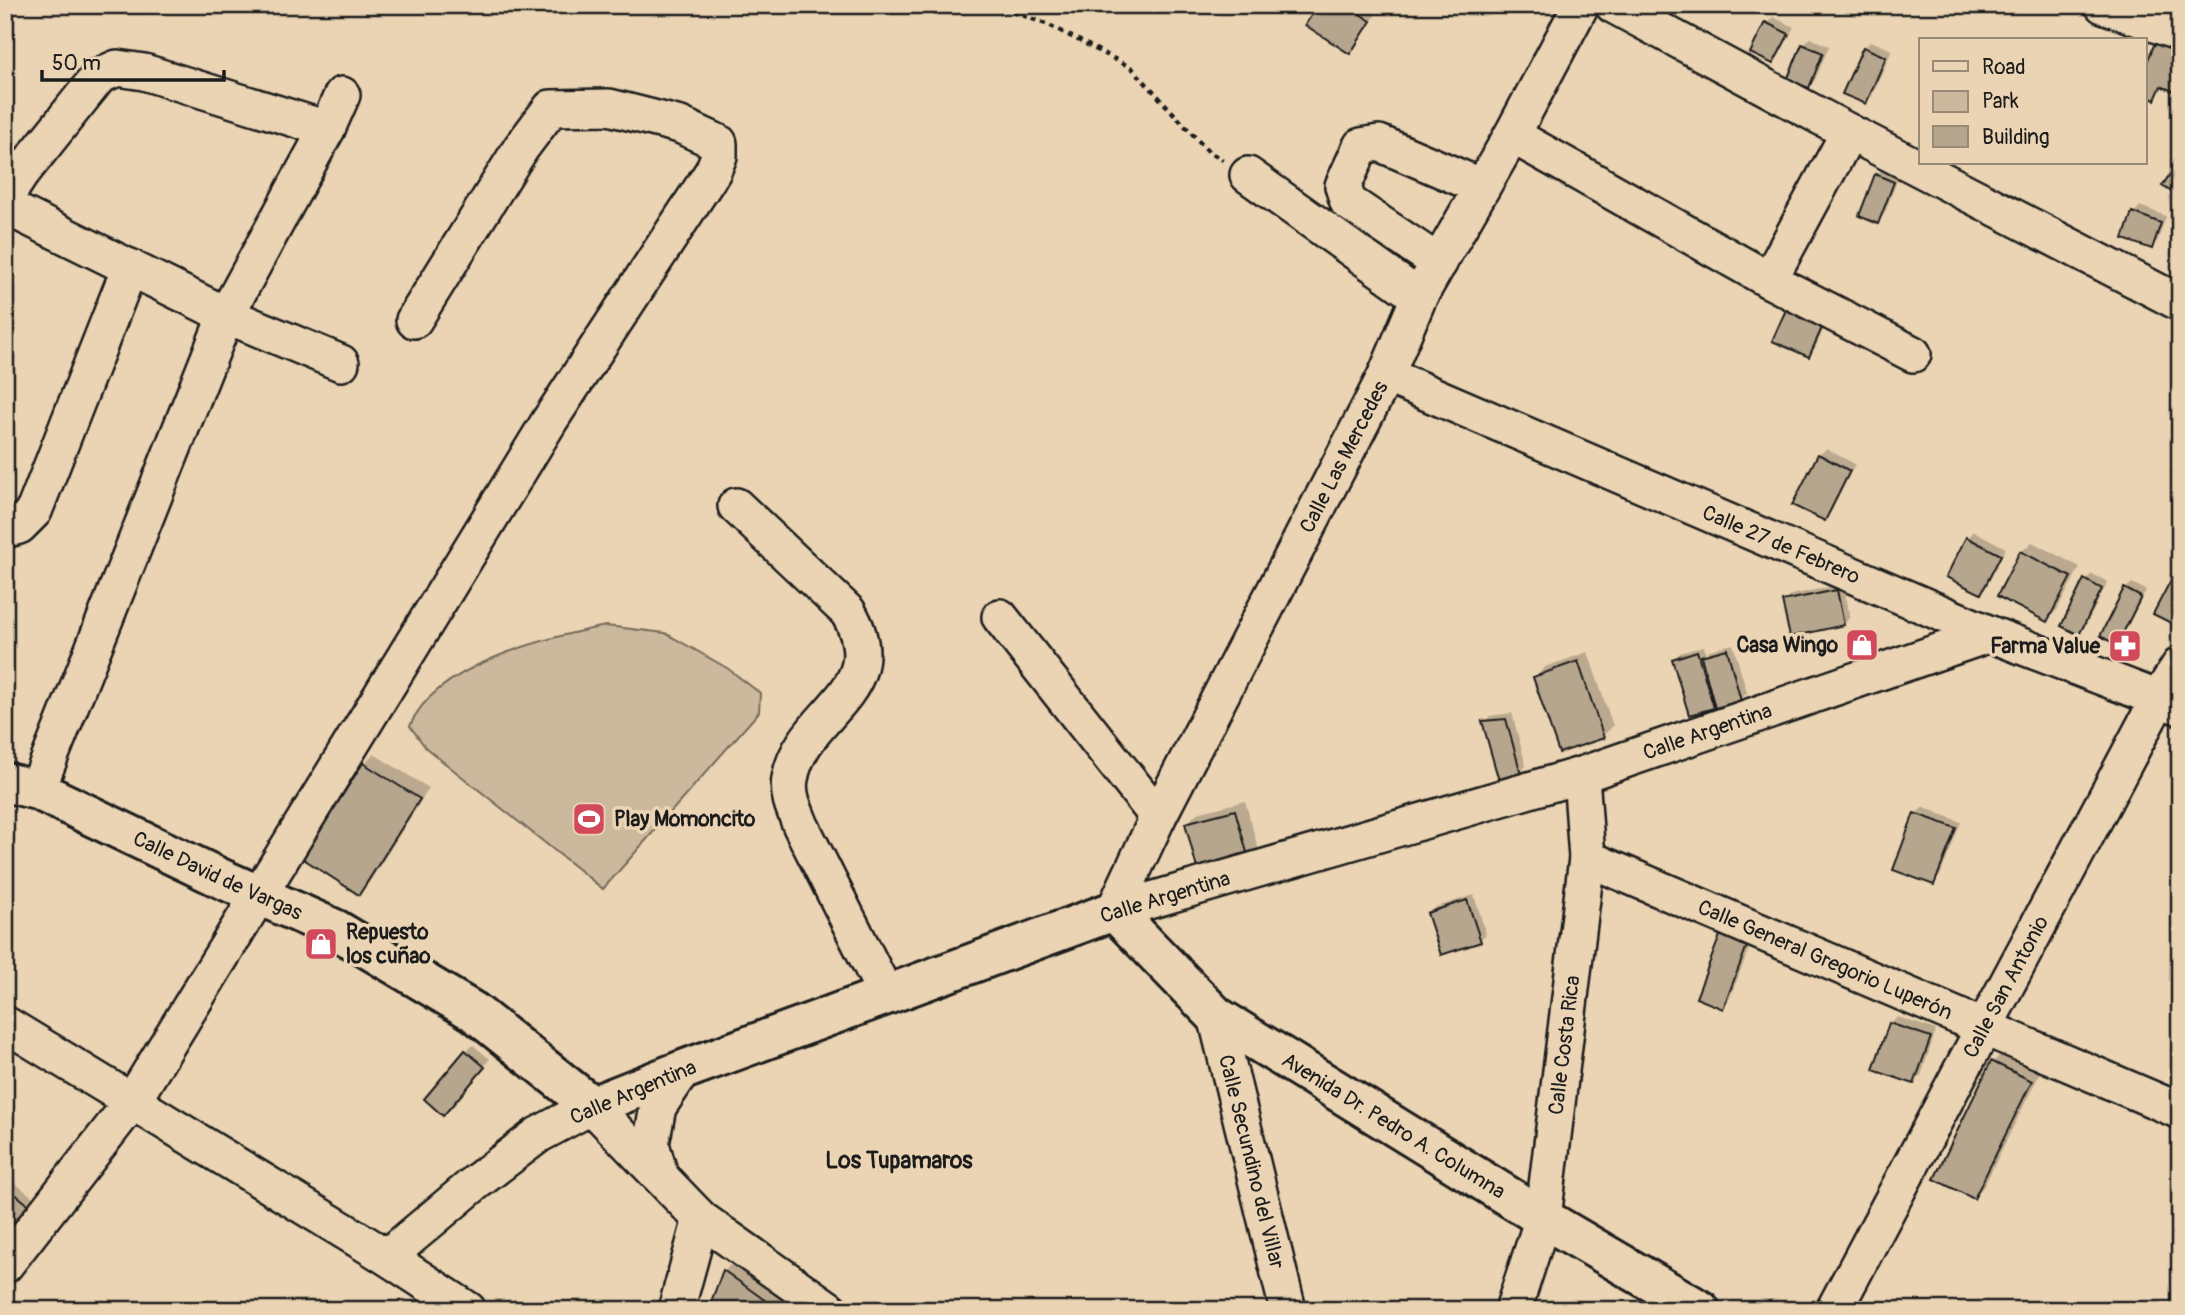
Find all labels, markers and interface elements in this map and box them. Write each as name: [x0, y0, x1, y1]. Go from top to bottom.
scale bar: [42, 38, 224, 82]
legend: [1919, 38, 2146, 164]
text: 50 m: [52, 50, 101, 77]
text: Road: [1982, 54, 2026, 81]
text: Park: [1982, 88, 2019, 115]
text: Building: [1982, 124, 2049, 151]
street label: Calle Las Mercedes: [1294, 376, 1395, 538]
street label: Calle 27 de Febrero: [1698, 499, 1864, 591]
shop icon: Casa Wingo: [1843, 626, 1881, 664]
pharmacy icon: Farma Value: [2106, 627, 2144, 665]
place label: Casa Wingo: [1736, 632, 1839, 659]
place label: Farma Value: [1990, 633, 2101, 660]
street label: Calle Argentina: [1639, 697, 1776, 767]
sports icon: Play Momoncito: [570, 800, 608, 838]
place label: Play Momoncito: [614, 806, 756, 833]
street label: Calle David de Vargas: [128, 825, 307, 927]
street label: Calle Argentina: [1097, 865, 1233, 930]
street label: Calle General Gregorio Luperón: [1693, 894, 1957, 1026]
street label: Calle San Antonio: [1957, 911, 2055, 1063]
place label: Repuesto los cuñao: [346, 919, 431, 970]
shop icon: Repuesto los cuñao: [302, 925, 340, 963]
street label: Calle Costa Rica: [1543, 974, 1587, 1116]
street label: Avenida Dr. Pedro A. Columna: [1276, 1047, 1510, 1205]
street label: Calle Secundino del Villar: [1212, 1052, 1291, 1272]
street label: Calle Argentina: [566, 1054, 700, 1131]
district label: Los Tupamaros: [825, 1146, 973, 1175]

